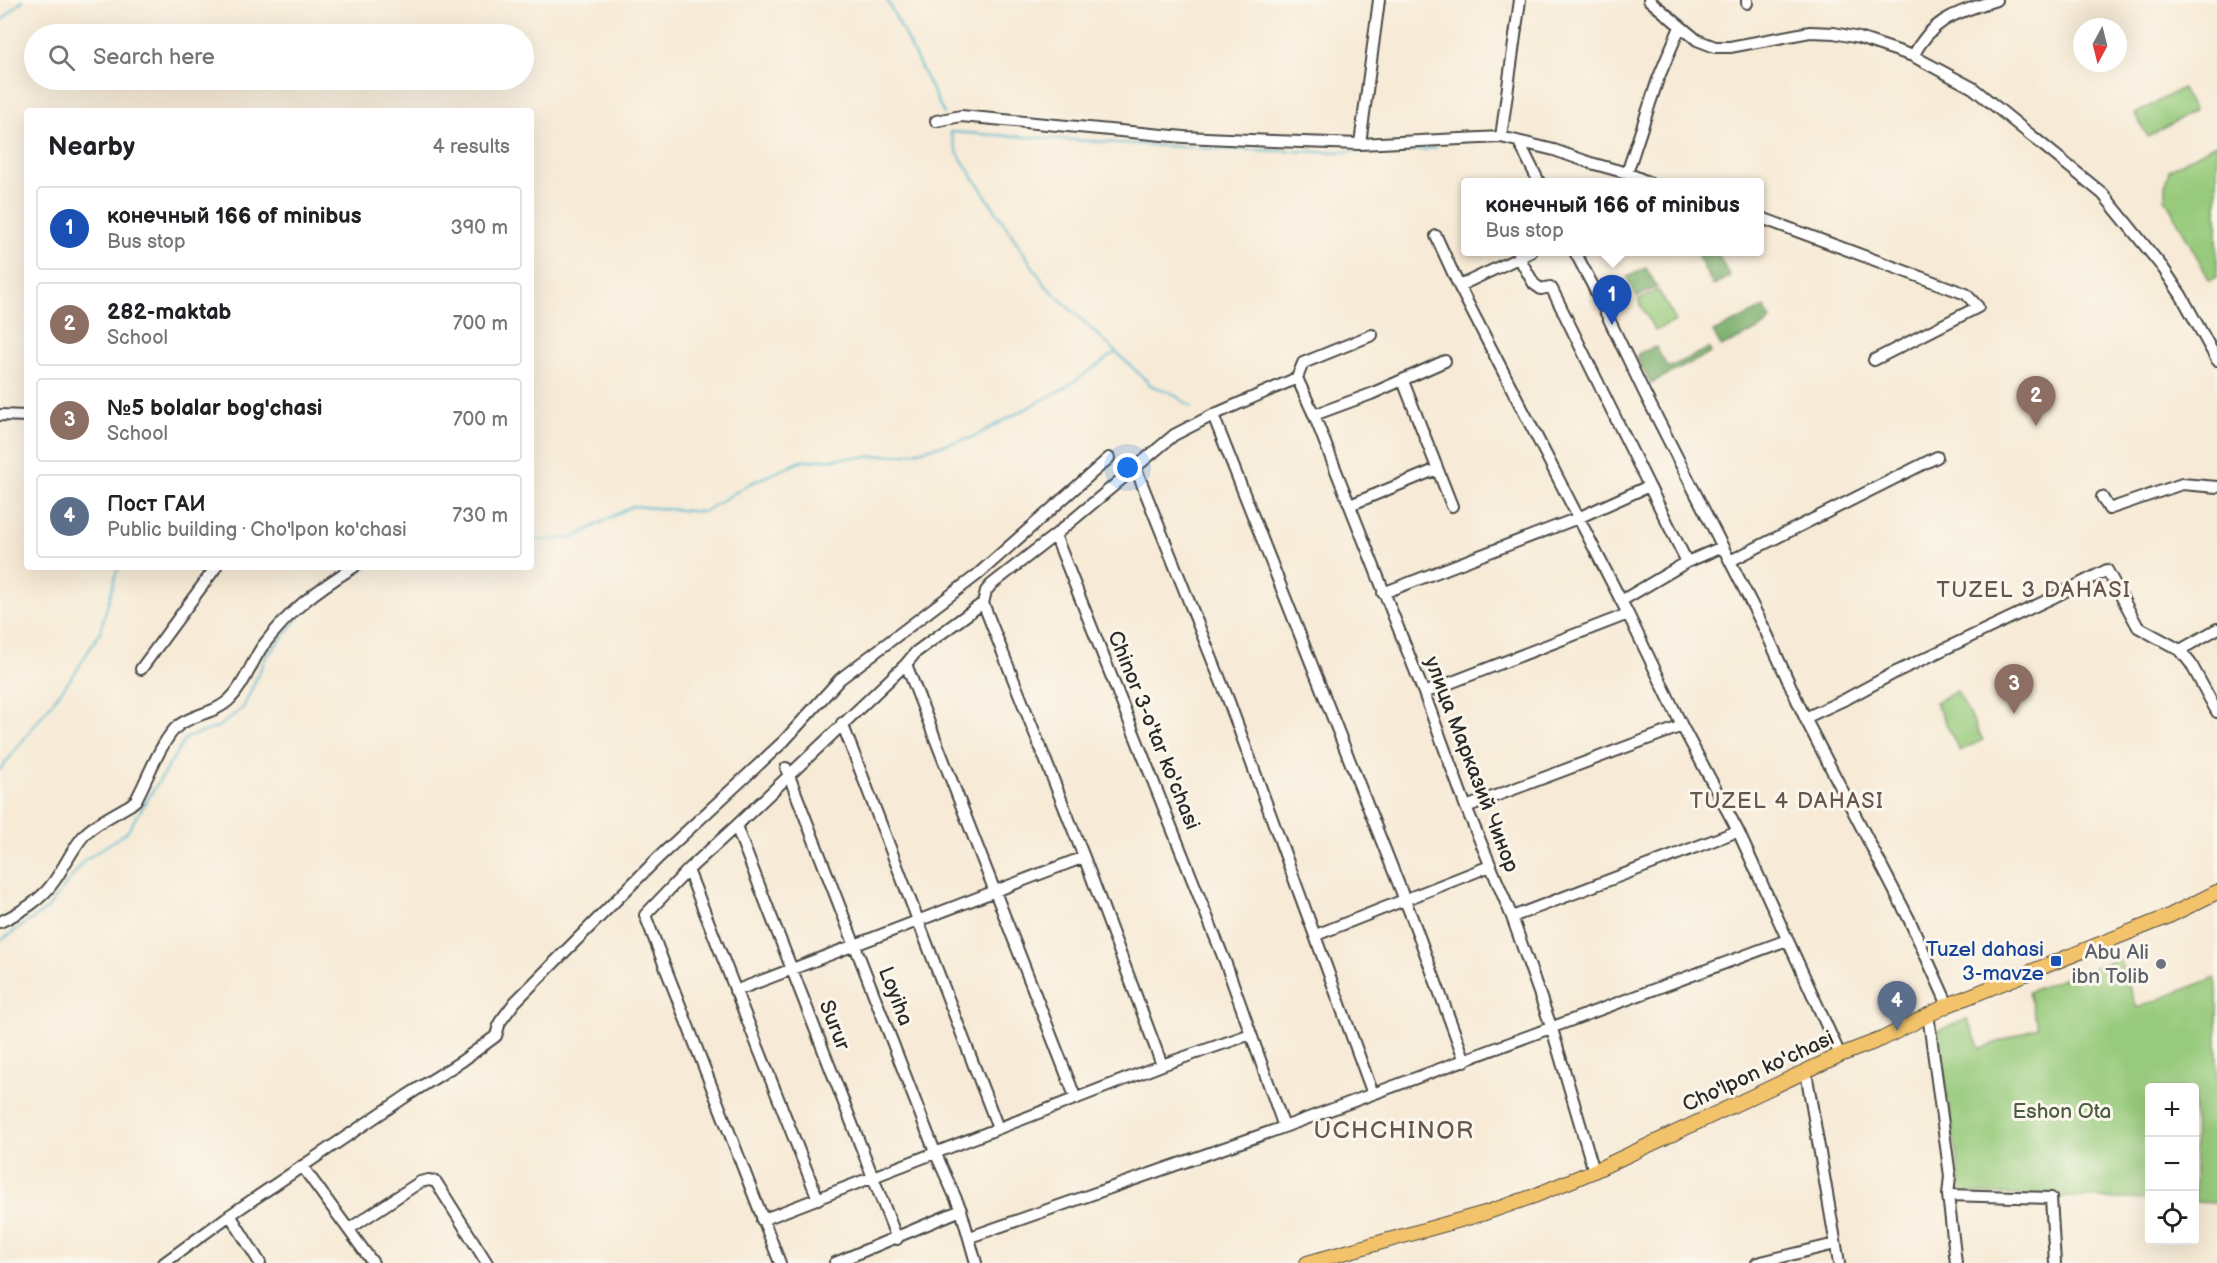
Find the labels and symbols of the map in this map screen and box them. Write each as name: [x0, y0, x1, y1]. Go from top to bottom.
north arrow: [2073, 18, 2127, 72]
pin: 1: [1592, 276, 1632, 325]
pin: 2: [2016, 376, 2056, 426]
your location: [1113, 453, 1142, 482]
district label: TUZEL 3 DAHASI: [1937, 577, 2131, 604]
street label: Chinor 3-o'tar ko'chasi: [1102, 627, 1205, 833]
street label: улица Марказий Чинор: [1419, 653, 1524, 876]
pin: 3: [1994, 664, 2034, 714]
district label: TUZEL 4 DAHASI: [1690, 788, 1884, 815]
place label: Tuzel dahasi 3-mavze: [1926, 937, 2044, 986]
place label: Abu Ali ibn Tolib: [2072, 940, 2149, 989]
marker: Tuzel dahasi 3-mavze: [2049, 954, 2063, 968]
marker: Abu Ali ibn Tolib: [2154, 957, 2168, 971]
street label: Loyiha: [873, 963, 918, 1029]
pin: 4: [1878, 982, 1916, 1031]
street label: Surur: [814, 997, 856, 1054]
street label: Cho'lpon ko'chasi: [1679, 1025, 1838, 1117]
park label: Eshon Ota: [2013, 1099, 2112, 1124]
district label: UCHCHINOR: [1313, 1116, 1475, 1145]

